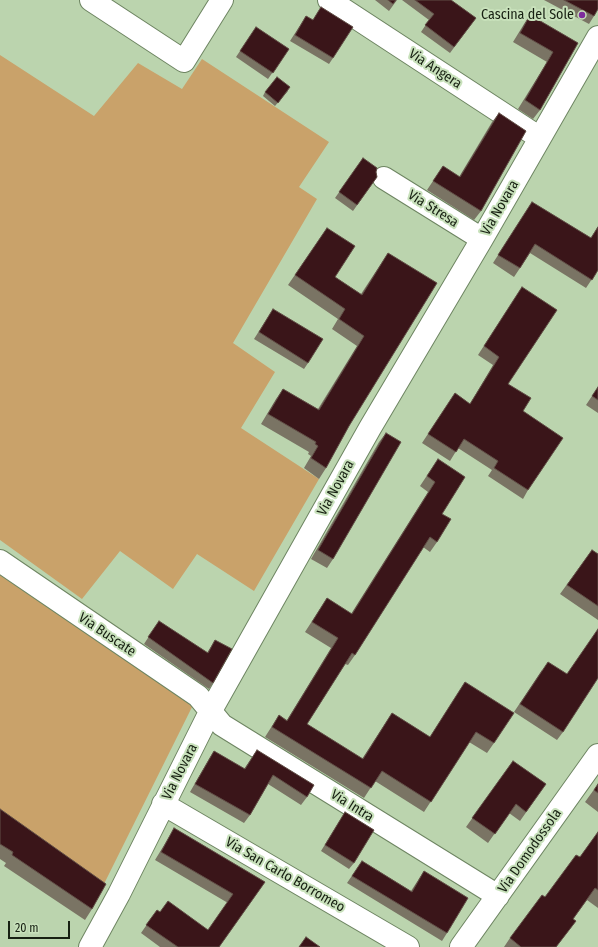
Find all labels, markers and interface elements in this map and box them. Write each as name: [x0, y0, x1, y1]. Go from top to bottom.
place label: Cascina del Sole: [481, 7, 574, 23]
marker: Cascina del Sole: [577, 10, 587, 20]
street label: Via Angera: [405, 46, 465, 92]
street label: Via Novara: [478, 177, 522, 239]
street label: Via Stresa: [405, 187, 461, 231]
street label: Via Novara: [314, 457, 358, 519]
street label: Via Buscate: [75, 610, 139, 660]
street label: Via Novara: [159, 741, 201, 803]
street label: Via Intra: [327, 786, 377, 826]
street label: Via Domodossola: [495, 806, 565, 896]
street label: Via San Carlo Borromeo: [222, 834, 348, 916]
scale bar: [10, 913, 72, 939]
text: 20 m: [15, 921, 39, 935]

